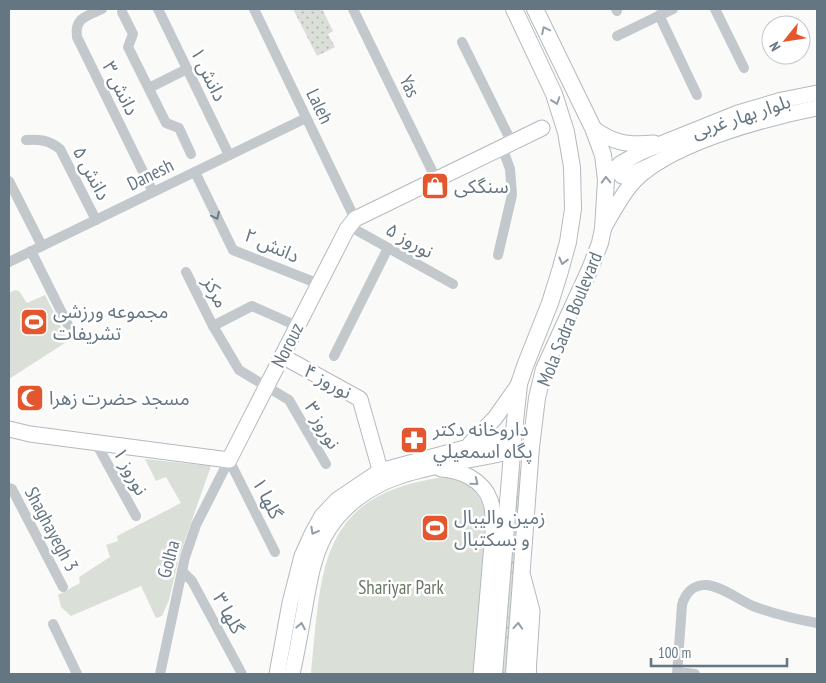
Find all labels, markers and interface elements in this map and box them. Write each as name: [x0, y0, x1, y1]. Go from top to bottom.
north arrow: [761, 15, 811, 65]
one-way arrow: [541, 26, 551, 35]
text: N: [765, 39, 784, 54]
street label: دانش ۱: [186, 43, 232, 105]
street label: دانش ۳: [98, 57, 144, 119]
street label: Yas: [394, 71, 426, 101]
street label: Laleh: [301, 85, 339, 127]
street label: بلوار بهار غربی: [689, 89, 793, 143]
one-way arrow: [550, 96, 560, 105]
street label: دانش ۵: [68, 142, 116, 204]
street label: Danesh: [123, 153, 177, 195]
shop icon: سنگکی: [420, 171, 450, 201]
place label: سنگکی: [454, 174, 509, 198]
one-way arrow: [600, 175, 611, 183]
one-way arrow: [210, 211, 220, 220]
street label: نوروز ۵: [382, 217, 438, 263]
street label: دانش ۲: [241, 222, 303, 268]
street label: Mola Sadra Boulevard: [531, 248, 607, 390]
one-way arrow: [558, 256, 569, 265]
street label: مرکز: [198, 271, 234, 312]
place label: مجموعه ورزشی تشریفات: [53, 299, 169, 345]
sports icon: مجموعه ورزشی تشریفات: [19, 307, 49, 337]
street label: Norouz: [266, 319, 308, 371]
street label: نوروز ۴: [300, 358, 356, 404]
mosque icon: مسجد حضرت زهرا: [15, 383, 45, 413]
place label: مسجد حضرت زهرا: [49, 386, 190, 410]
street label: نوروز ۳: [300, 397, 346, 453]
place label: داروخانه دكتر پگاه اسمعيلي: [432, 417, 533, 466]
pharmacy icon: داروخانه دكتر پگاه اسمعيلي: [399, 425, 429, 455]
street label: نوروز ۱: [108, 443, 154, 499]
street label: گلها ۱: [247, 473, 289, 524]
one-way arrow: [469, 476, 478, 484]
street label: Shaghayegh 3: [20, 483, 84, 575]
place label: زمین والیبال و بسکتبال: [454, 505, 545, 551]
sports icon: زمین والیبال و بسکتبال: [420, 513, 450, 543]
one-way arrow: [310, 525, 320, 534]
street label: Golha: [151, 538, 185, 580]
park label: Shariyar Park: [358, 575, 444, 599]
street label: گلها ۳: [208, 588, 250, 639]
one-way arrow: [512, 621, 523, 629]
one-way arrow: [296, 622, 306, 631]
scale bar: [651, 636, 787, 668]
text: 100 m: [658, 643, 691, 662]

